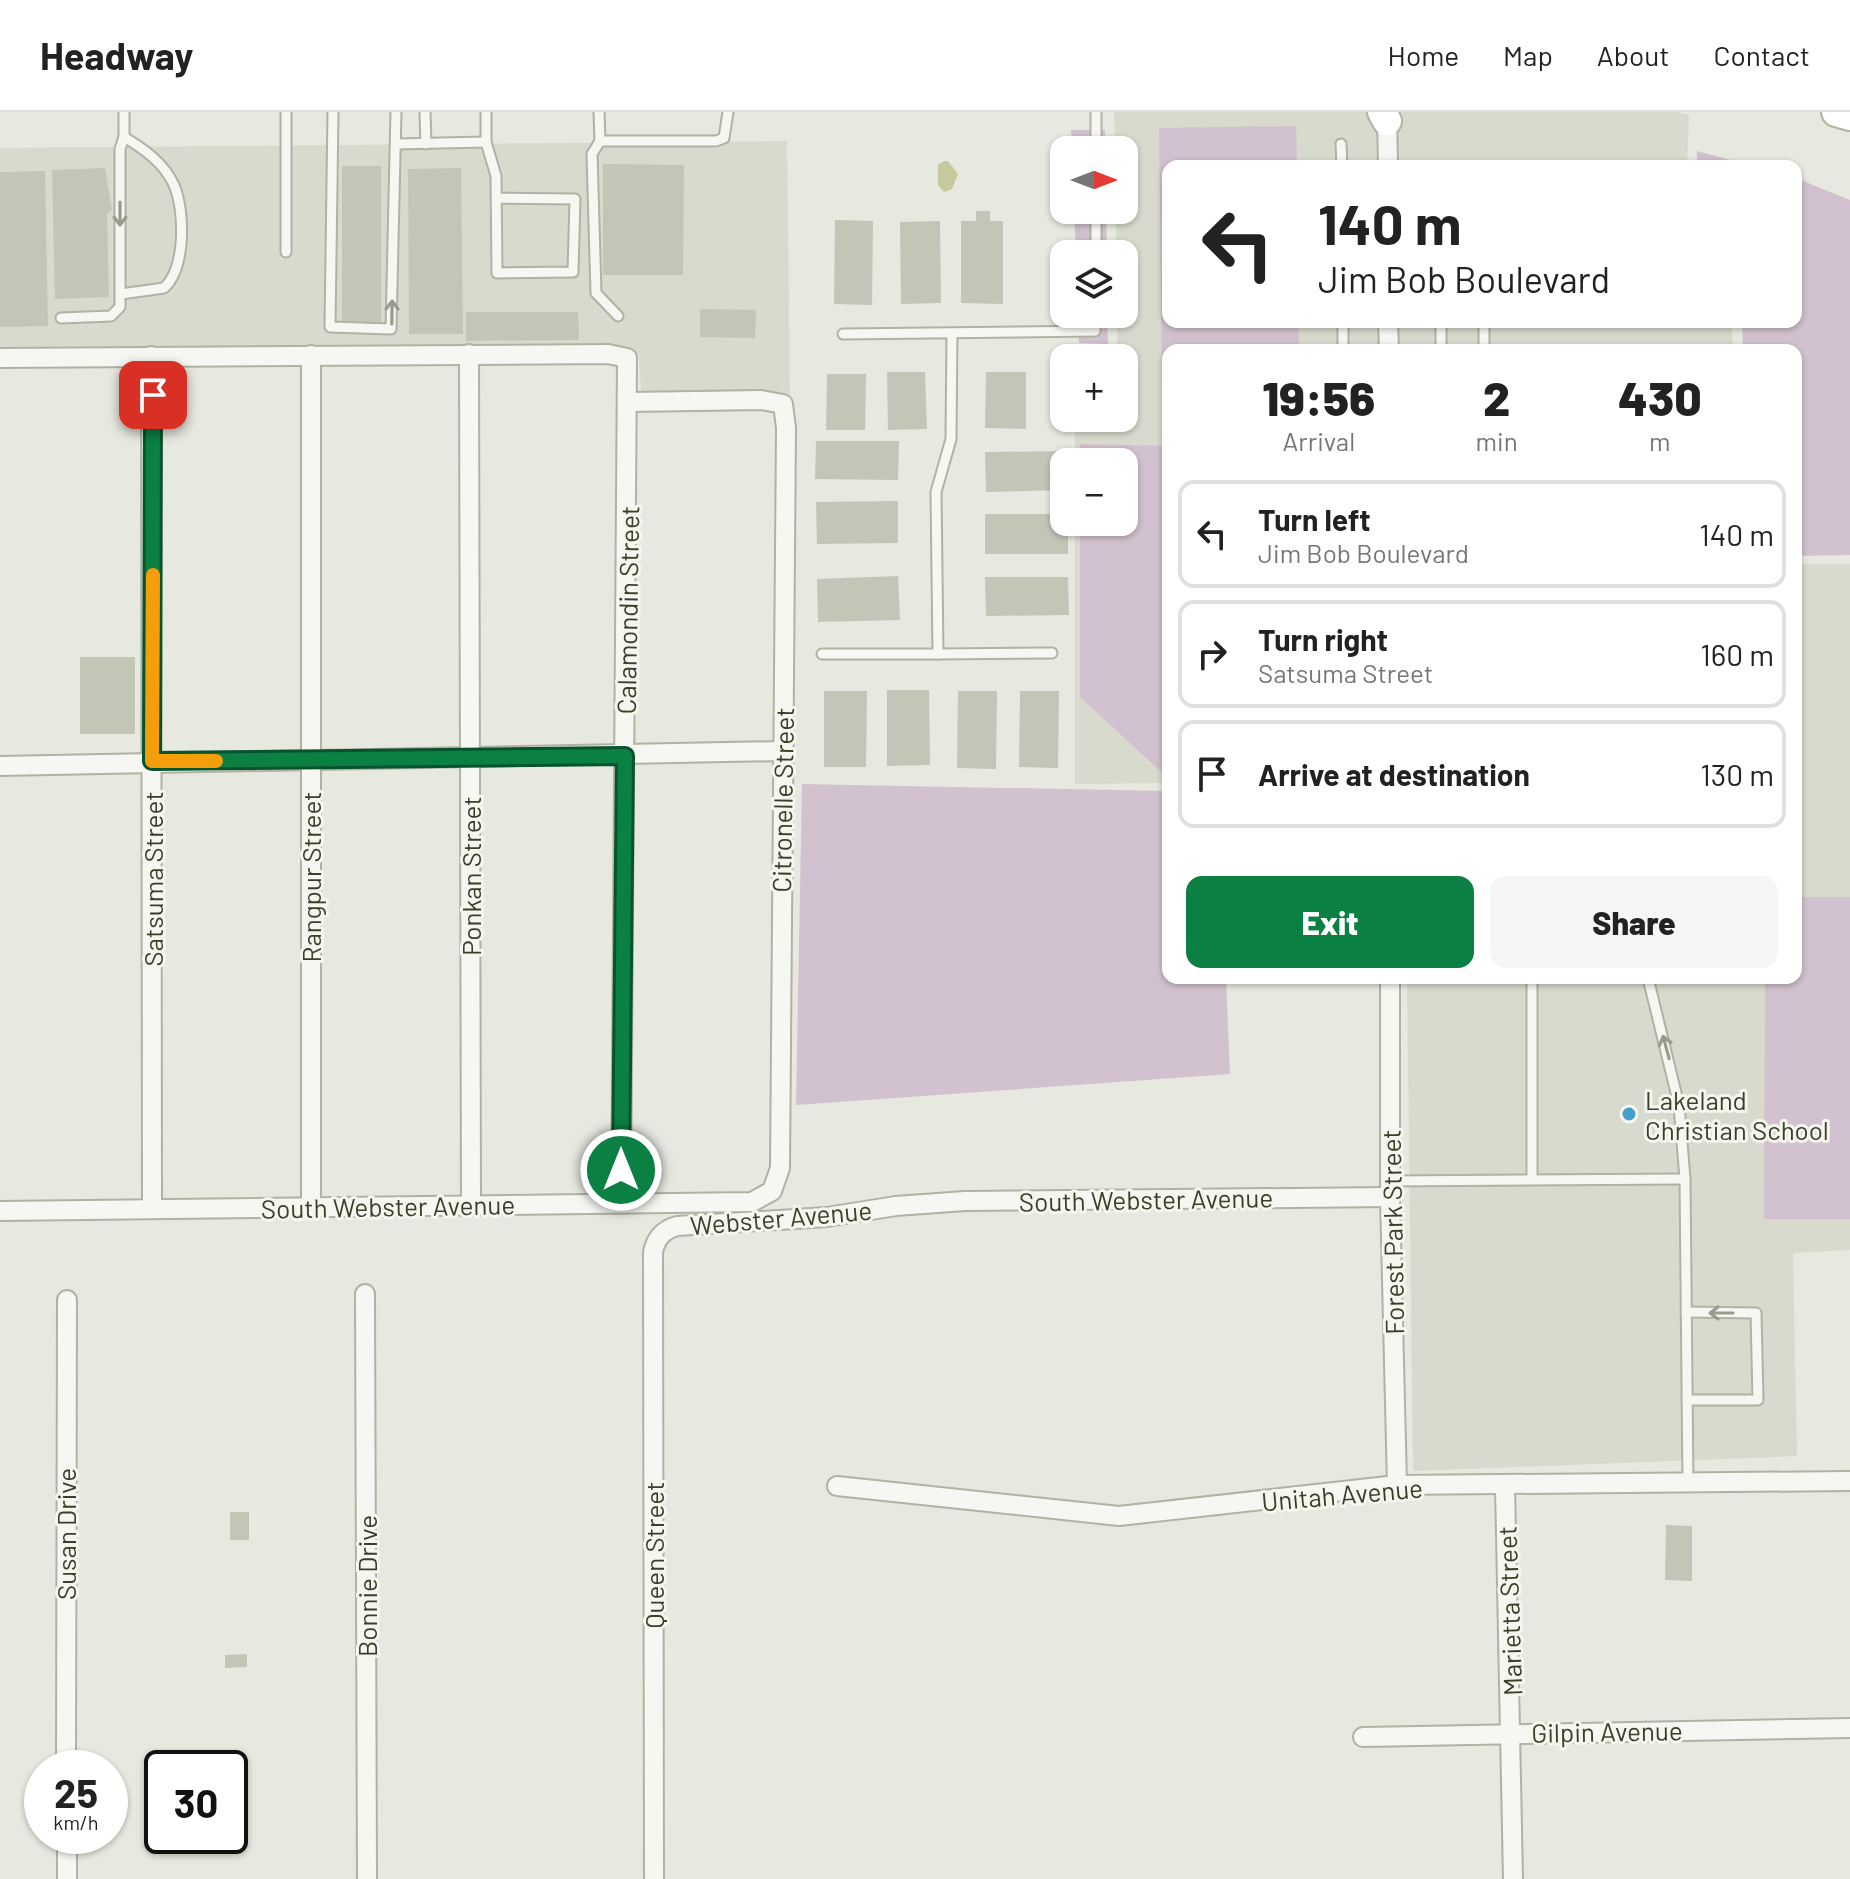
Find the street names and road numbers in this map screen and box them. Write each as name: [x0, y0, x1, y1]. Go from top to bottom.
street label: Calamondin Street: [610, 505, 644, 715]
street label: Citronelle Street: [765, 707, 799, 893]
street label: Satsuma Street: [137, 791, 168, 967]
street label: Rangpur Street: [295, 791, 326, 963]
street label: Ponkan Street: [455, 796, 486, 956]
street label: Forest Park Street: [1375, 1129, 1409, 1335]
street label: South Webster Avenue: [1019, 1181, 1273, 1217]
street label: South Webster Avenue: [261, 1188, 515, 1224]
street label: Webster Avenue: [689, 1194, 873, 1240]
street label: Susan Drive: [50, 1468, 81, 1600]
street label: Unitah Avenue: [1260, 1471, 1424, 1517]
street label: Queen Street: [638, 1482, 669, 1628]
street label: Bonnie Drive: [351, 1515, 382, 1657]
street label: Marietta Street: [1491, 1525, 1527, 1697]
street label: Gilpin Avenue: [1531, 1714, 1683, 1748]

